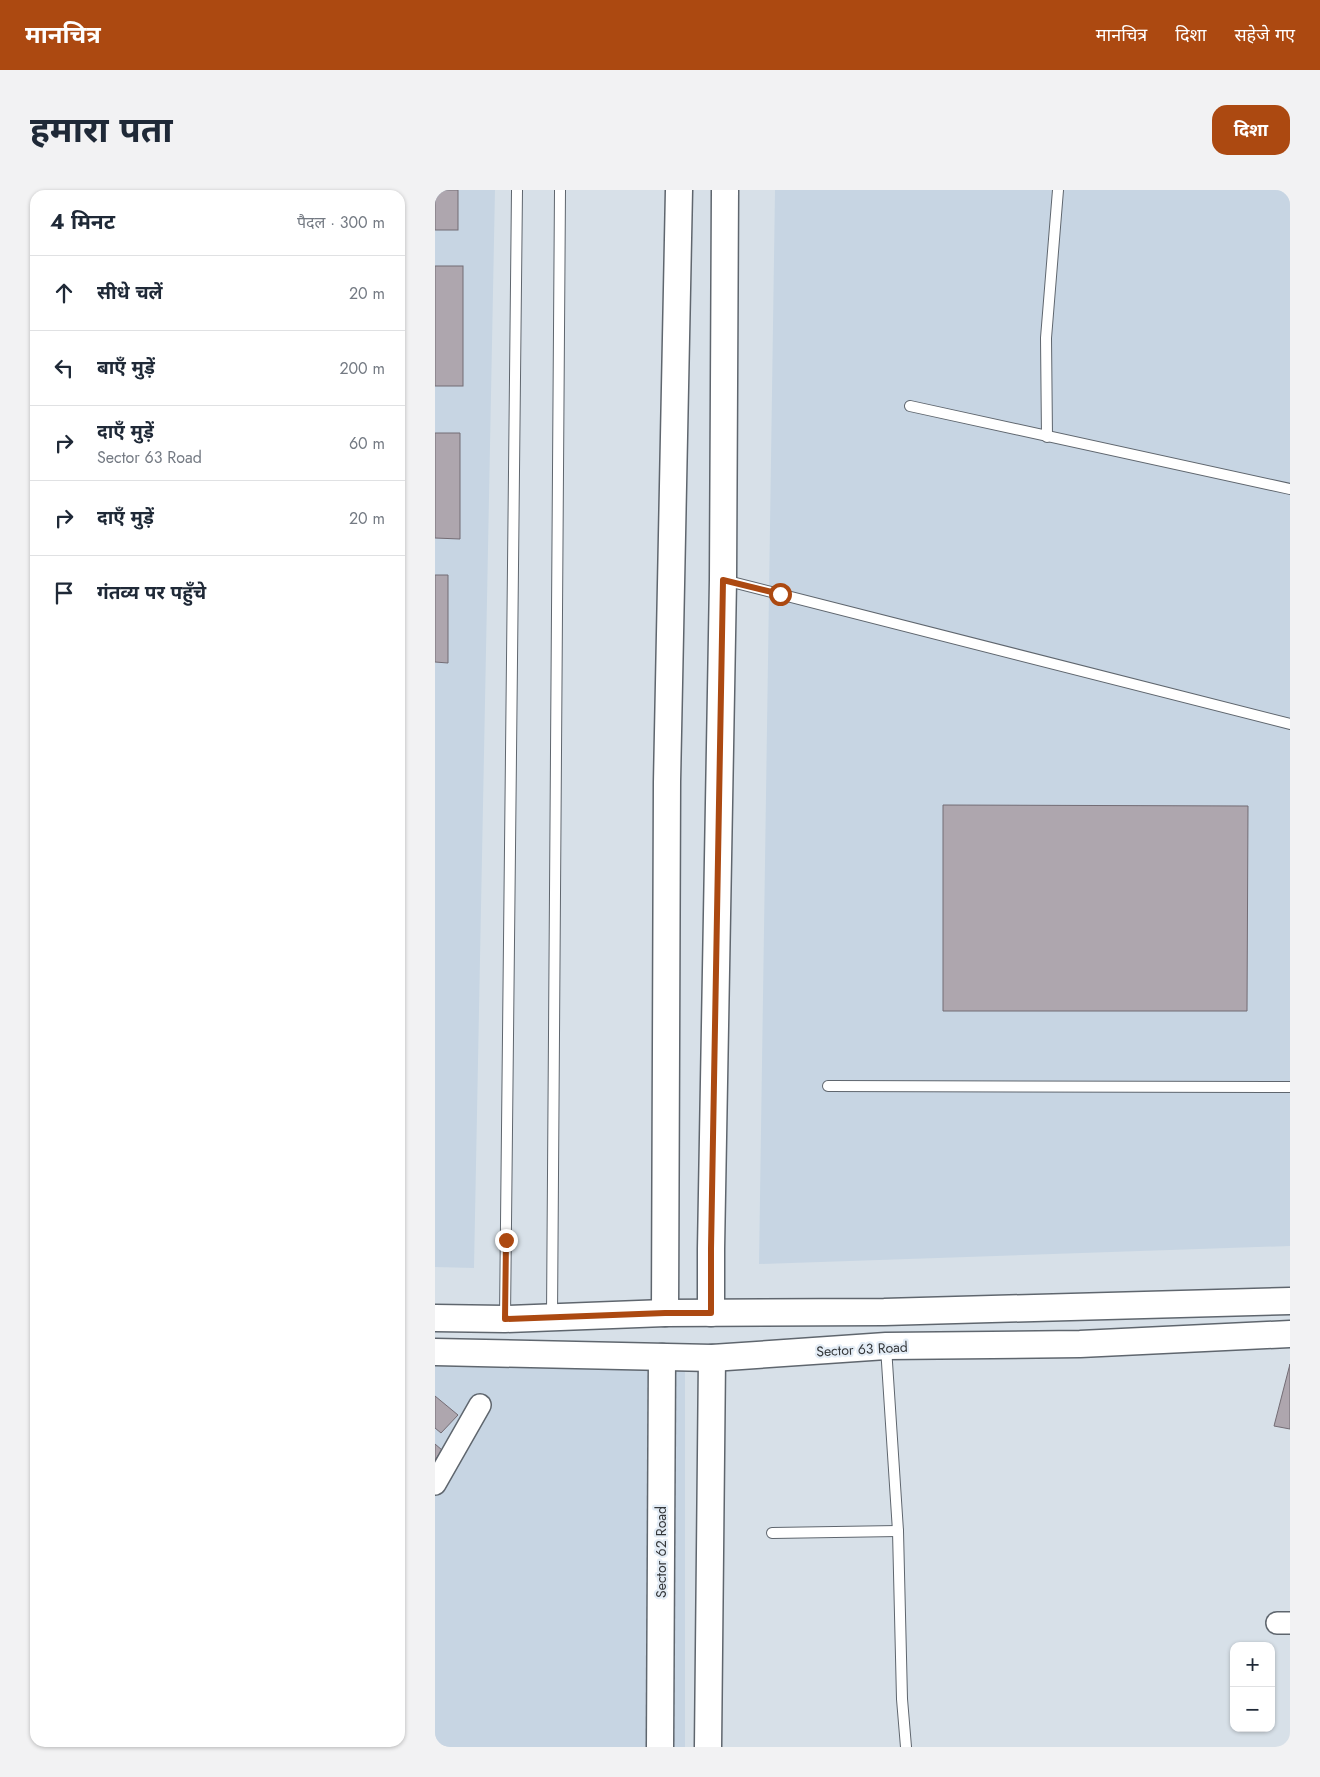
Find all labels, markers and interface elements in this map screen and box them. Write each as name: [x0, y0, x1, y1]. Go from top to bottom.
text: मानचित्र: [25, 17, 101, 52]
text: मानचित्र: [1096, 22, 1147, 48]
text: दिशा: [1175, 22, 1206, 48]
text: सहेजे गए: [1234, 22, 1295, 48]
text: हमारा पता: [30, 105, 173, 155]
button: दिशा: [1212, 105, 1290, 155]
text: 4 मिनट: [50, 207, 115, 237]
text: पैदल · 300 m: [297, 211, 385, 234]
icon: ahead: [50, 279, 78, 307]
text: सीधे चलें: [97, 279, 163, 306]
text: 20 m: [349, 282, 385, 305]
icon: left: [50, 354, 78, 382]
text: बाएँ मुड़ें: [97, 354, 155, 381]
text: 200 m: [339, 357, 385, 380]
text: दाएँ मुड़ें: [97, 418, 154, 445]
icon: right: [50, 429, 78, 457]
text: 60 m: [349, 432, 385, 455]
text: Sector 63 Road: [97, 446, 202, 469]
icon: right: [50, 504, 78, 532]
text: दाएँ मुड़ें: [97, 504, 154, 531]
text: 20 m: [349, 507, 385, 530]
icon: arrive: [50, 579, 78, 607]
text: गंतव्य पर पहुँचे: [97, 579, 206, 606]
route start: [769, 583, 792, 606]
route end: [495, 1229, 518, 1252]
street label: Sector 63 Road: [816, 1337, 908, 1361]
street label: Sector 62 Road: [651, 1506, 671, 1598]
map controls: [1230, 1642, 1275, 1732]
button: +: [1230, 1642, 1275, 1687]
button: −: [1230, 1687, 1275, 1732]

